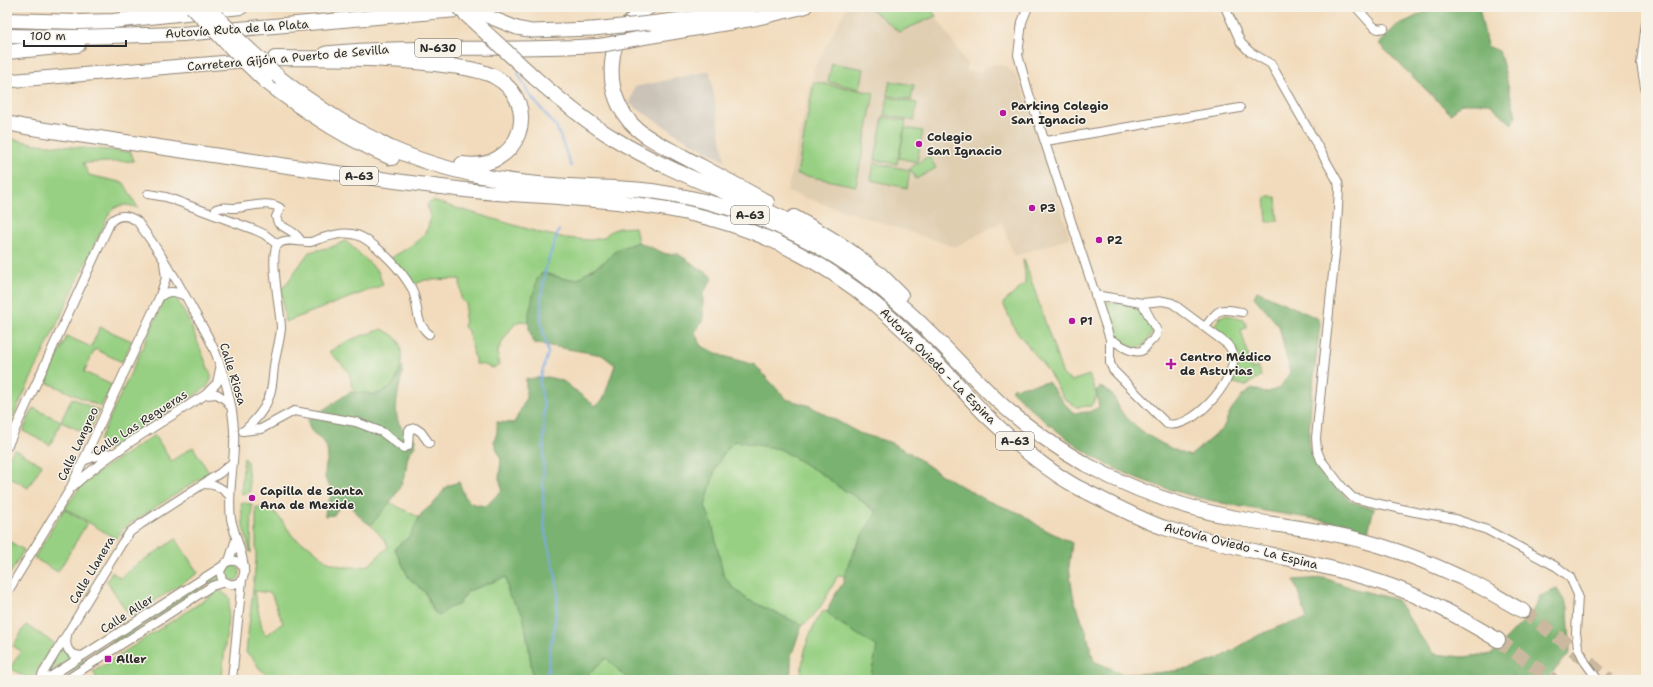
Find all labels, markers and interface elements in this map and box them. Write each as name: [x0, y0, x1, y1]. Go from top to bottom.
street label: Autovía Ruta de la Plata: [165, 16, 310, 42]
scale bar: [24, 22, 126, 48]
text: 100 m: [30, 28, 66, 44]
road number: N-630: [415, 39, 461, 57]
street label: Carretera Gijón a Puerto de Sevilla: [186, 41, 390, 75]
place label: Parking Colegio San Ignacio: [1011, 98, 1109, 128]
marker: Parking Colegio San Ignacio: [998, 108, 1008, 118]
place label: Colegio San Ignacio: [927, 129, 1002, 159]
marker: Colegio San Ignacio: [914, 139, 924, 149]
road number: A-63: [340, 167, 378, 185]
place label: P3: [1040, 200, 1056, 216]
marker: P3: [1027, 203, 1037, 213]
road number: A-63: [731, 206, 769, 224]
place label: P2: [1107, 232, 1123, 248]
marker: P2: [1094, 235, 1104, 245]
street label: Autovía Oviedo - La Espina: [876, 304, 1000, 428]
place label: P1: [1080, 313, 1093, 329]
marker: P1: [1067, 316, 1077, 326]
street label: Calle Riosa: [216, 341, 250, 408]
place label: Centro Médico de Asturias: [1180, 349, 1272, 379]
marker: Centro Médico de Asturias: [1165, 358, 1177, 370]
street label: Calle Las Regueras: [89, 386, 191, 460]
street label: Calle Langreo: [54, 404, 102, 484]
road number: A-63: [996, 432, 1034, 450]
place label: Capilla de Santa Ana de Mexide: [260, 483, 364, 513]
marker: Capilla de Santa Ana de Mexide: [247, 493, 257, 503]
street label: Autovía Oviedo - La Espina: [1162, 519, 1320, 573]
street label: Calle Llanera: [66, 533, 119, 607]
street label: Calle Aller: [97, 591, 157, 637]
place label: Aller: [116, 651, 147, 667]
marker: Aller: [103, 654, 113, 664]

